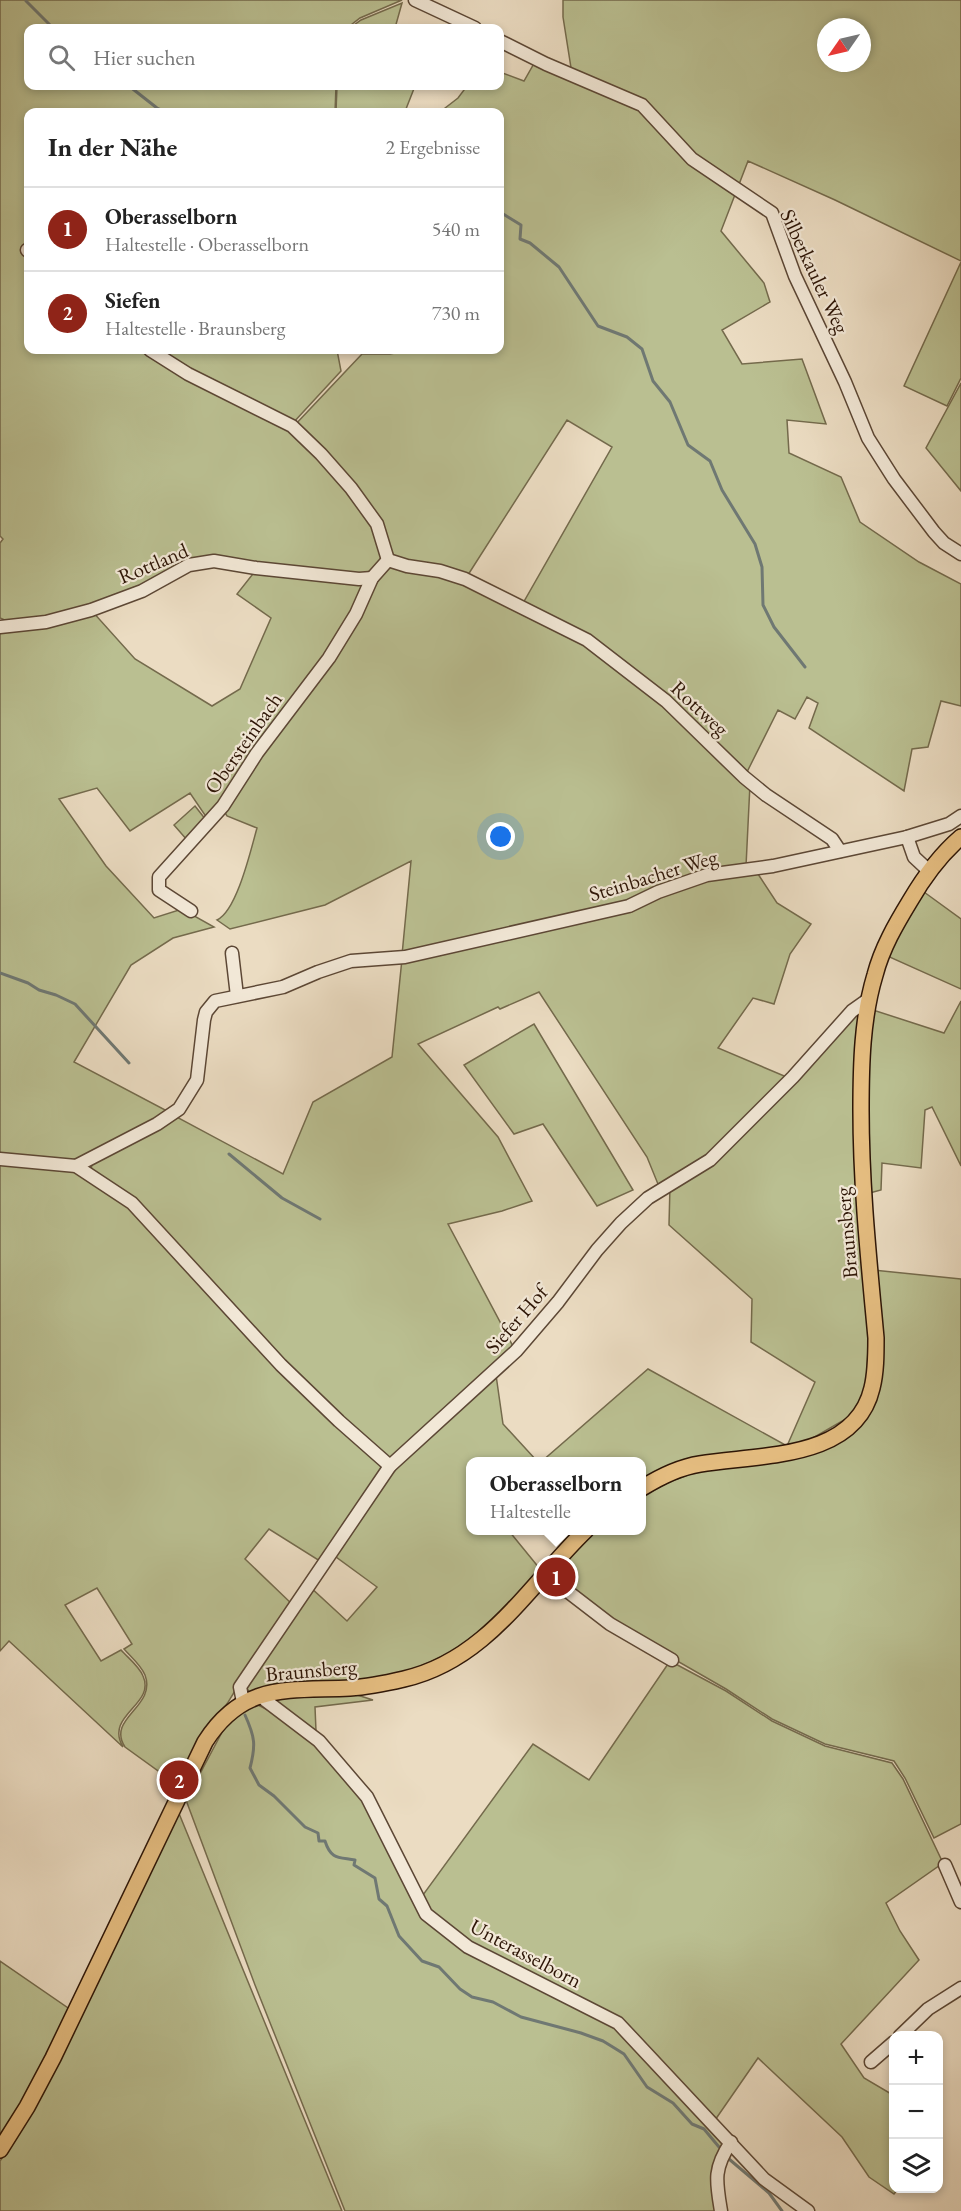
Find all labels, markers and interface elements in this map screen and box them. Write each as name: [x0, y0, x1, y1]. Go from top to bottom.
north arrow: [817, 18, 871, 72]
search box: [24, 24, 504, 90]
icon: search: [45, 41, 78, 74]
text: Hier suchen: [93, 43, 196, 72]
text: In der Nähe: [48, 130, 177, 164]
text: 2 Ergebnisse: [385, 134, 480, 160]
text: Oberasselborn: [105, 202, 237, 231]
street label: Silberkauler Weg: [774, 204, 856, 338]
text: 1: [62, 216, 73, 242]
text: 540 m: [432, 216, 480, 242]
text: Haltestelle · Oberasselborn: [105, 231, 309, 257]
text: Siefen: [105, 286, 161, 315]
text: 2: [62, 300, 73, 326]
text: 730 m: [432, 300, 480, 326]
text: Haltestelle · Braunsberg: [105, 315, 285, 341]
street label: Rottland: [114, 536, 193, 590]
street label: Rottweg: [665, 674, 735, 742]
street label: Obersteinbach: [198, 687, 288, 799]
your location: [486, 822, 515, 851]
street label: Steinbacher Weg: [586, 842, 721, 907]
street label: Braunsberg: [828, 1185, 863, 1280]
street label: Siefer Hof: [479, 1277, 555, 1359]
popup: [466, 1457, 646, 1535]
text: Oberasselborn: [490, 1469, 622, 1498]
text: Haltestelle: [490, 1498, 571, 1524]
pin: 1: [536, 1554, 576, 1600]
street label: Braunsberg: [264, 1652, 359, 1687]
pin: 2: [160, 1758, 198, 1802]
street label: Unterasselborn: [465, 1912, 587, 1994]
map controls: [889, 2031, 943, 2193]
button: +: [889, 2031, 943, 2085]
button: −: [889, 2085, 943, 2139]
button: layers: [889, 2139, 943, 2193]

